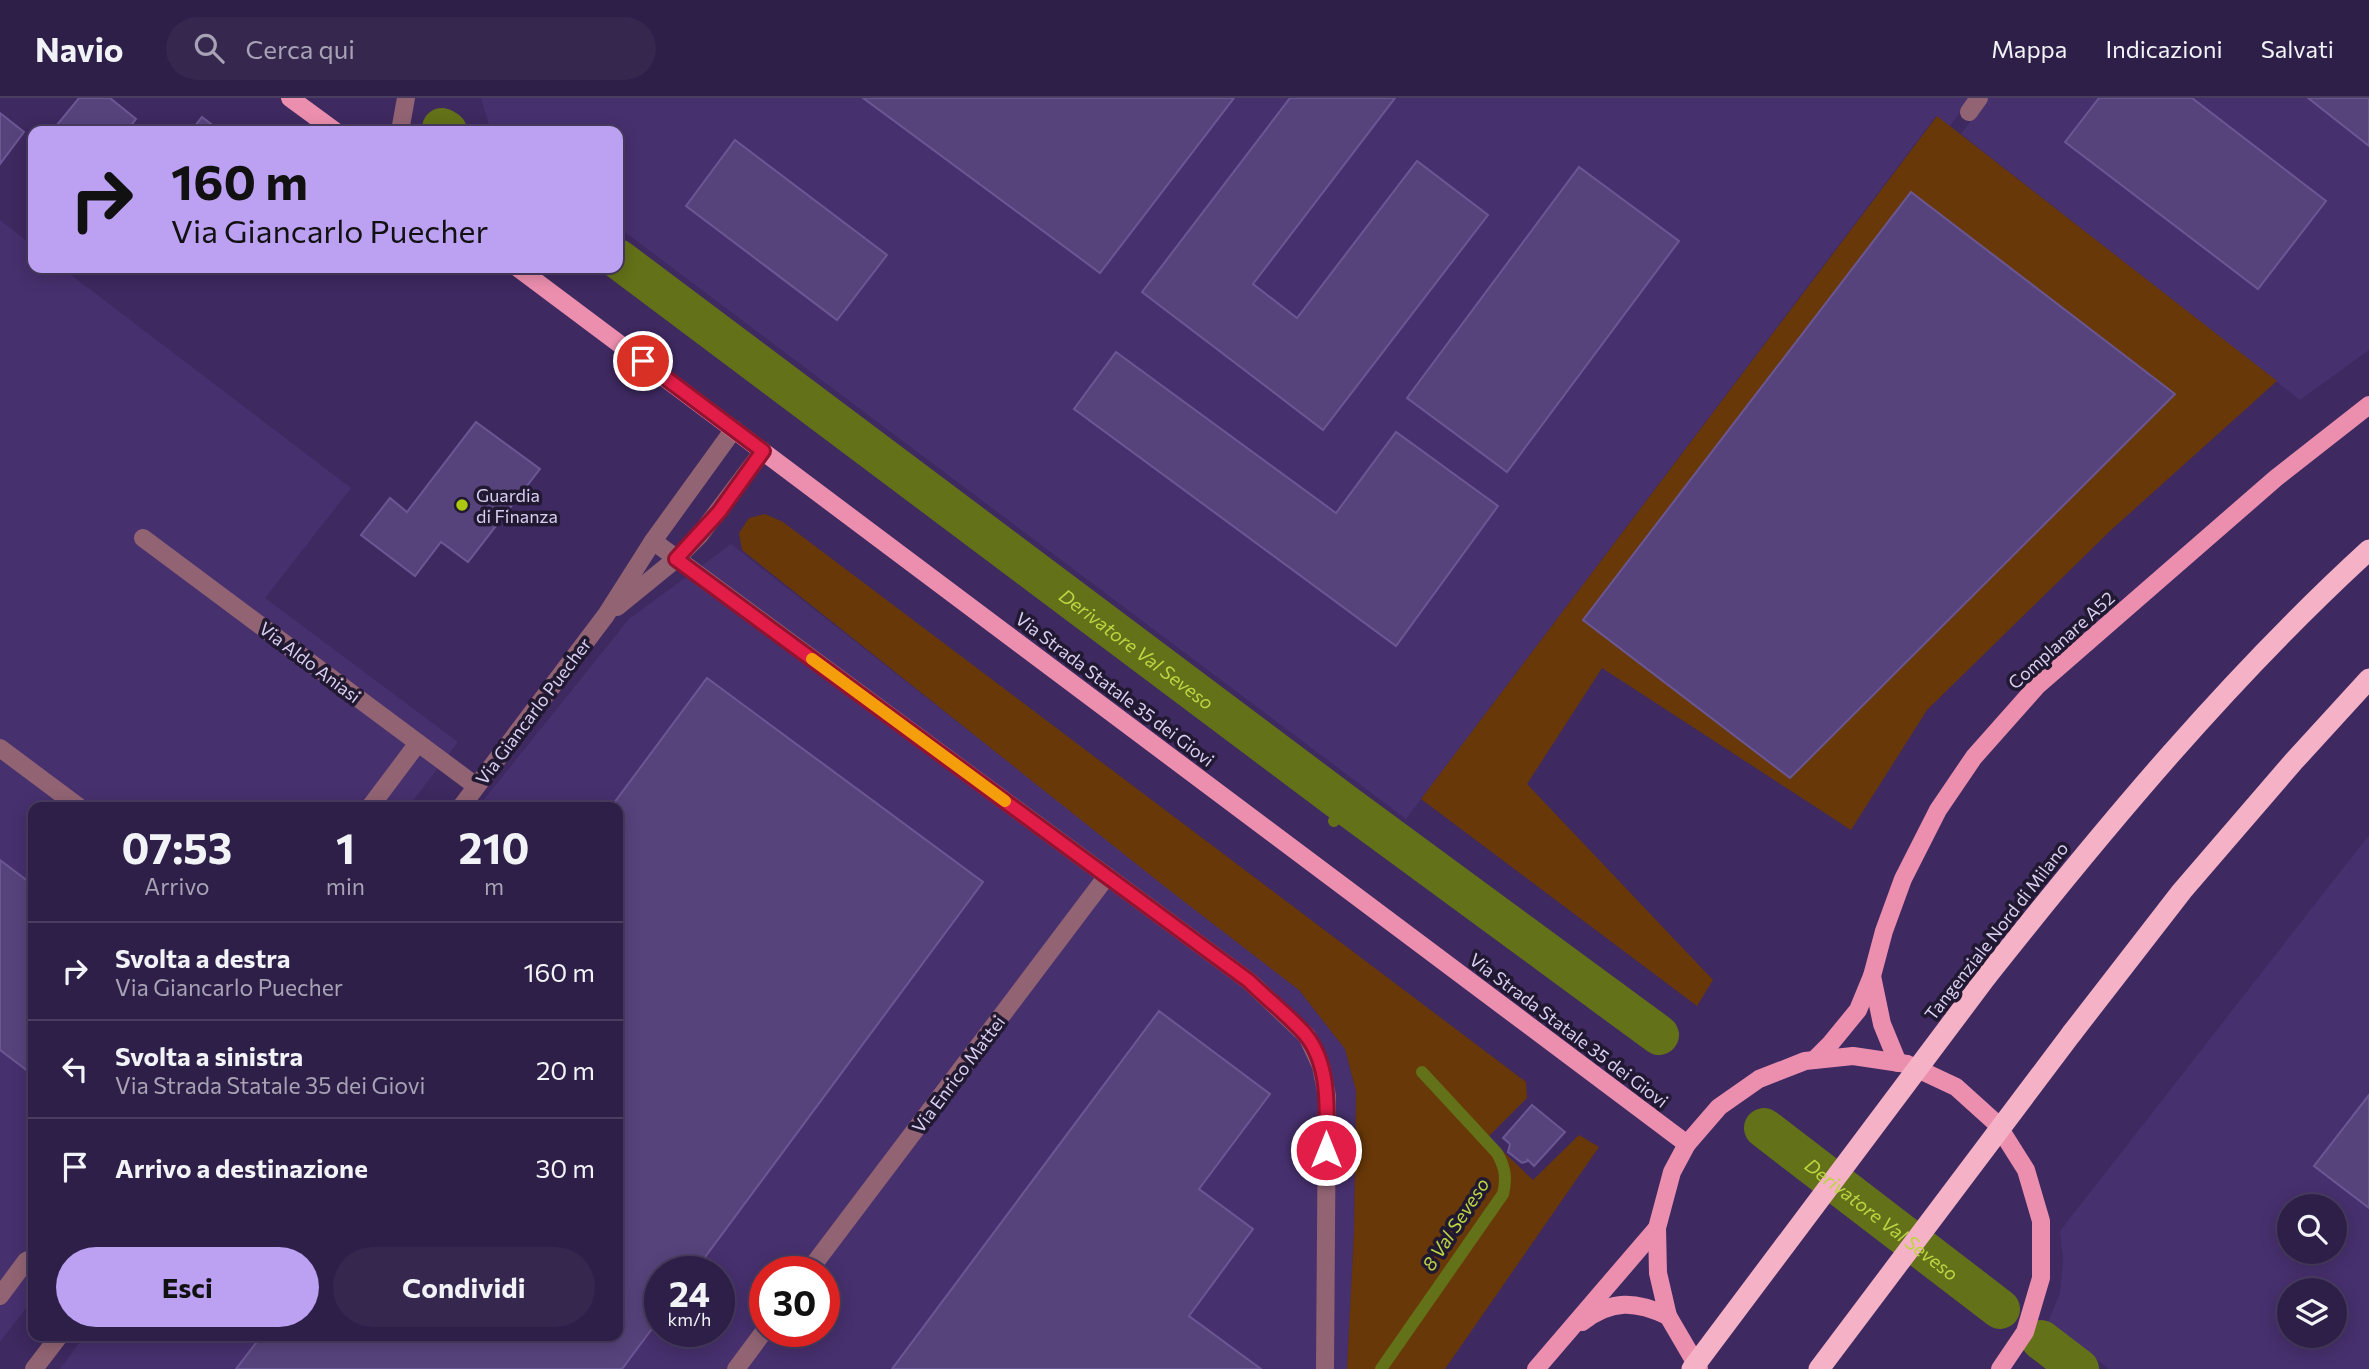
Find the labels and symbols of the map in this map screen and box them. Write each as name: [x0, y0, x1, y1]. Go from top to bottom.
pin: [613, 331, 673, 391]
place label: Guardia di Finanza: [476, 484, 558, 527]
marker: Guardia di Finanza: [454, 497, 470, 513]
water label: Derivatore Val Seveso: [1056, 583, 1219, 714]
street label: Complanare A52: [2003, 586, 2119, 694]
street label: Via Strada Statale 35 dei Giovi: [1011, 607, 1219, 771]
street label: Via Aldo Aniasi: [255, 617, 365, 707]
street label: Via Giancarlo Puecher: [471, 633, 595, 789]
street label: Tangenziale Nord di Milano: [1920, 838, 2072, 1024]
street label: Via Strada Statale 35 dei Giovi: [1465, 948, 1673, 1112]
street label: Via Enrico Mattei: [907, 1011, 1009, 1137]
position arrow: [1289, 1113, 1363, 1187]
water label: Derivatore Val Seveso: [1801, 1153, 1963, 1285]
water label: 8 Val Seveso: [1416, 1173, 1494, 1275]
speed limit sign: 30: [749, 1256, 840, 1347]

